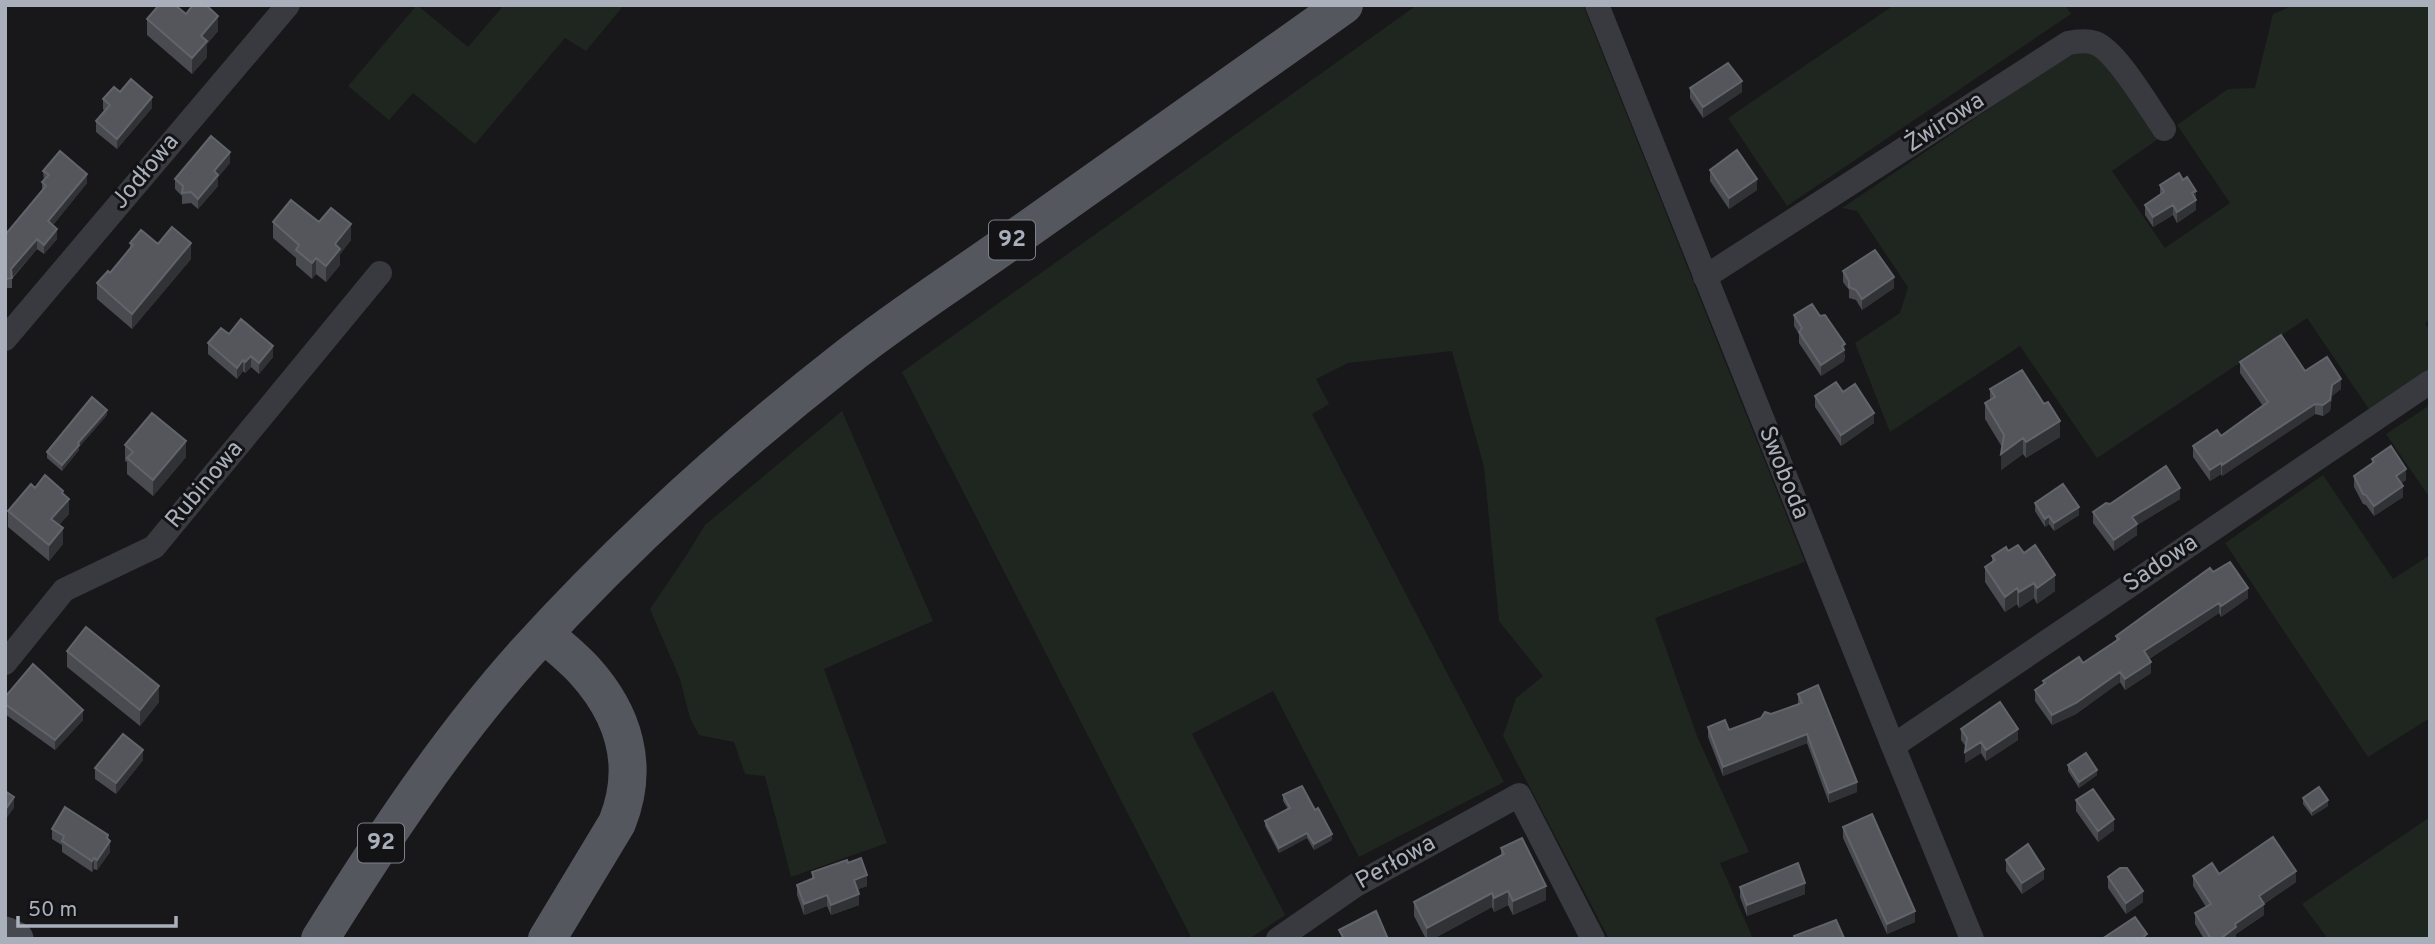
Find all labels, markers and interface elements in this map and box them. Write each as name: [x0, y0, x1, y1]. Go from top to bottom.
street label: Żwirowa: [1899, 85, 1991, 160]
street label: Jodłowa: [106, 128, 186, 216]
road number: 92: [989, 220, 1035, 260]
street label: Swoboda: [1751, 422, 1815, 524]
street label: Rubinowa: [160, 435, 250, 535]
street label: Sadowa: [2118, 528, 2204, 600]
road number: 92: [358, 824, 404, 862]
street label: Perłowa: [1351, 829, 1441, 897]
scale bar: [18, 884, 175, 928]
text: 50 m: [28, 897, 77, 924]

